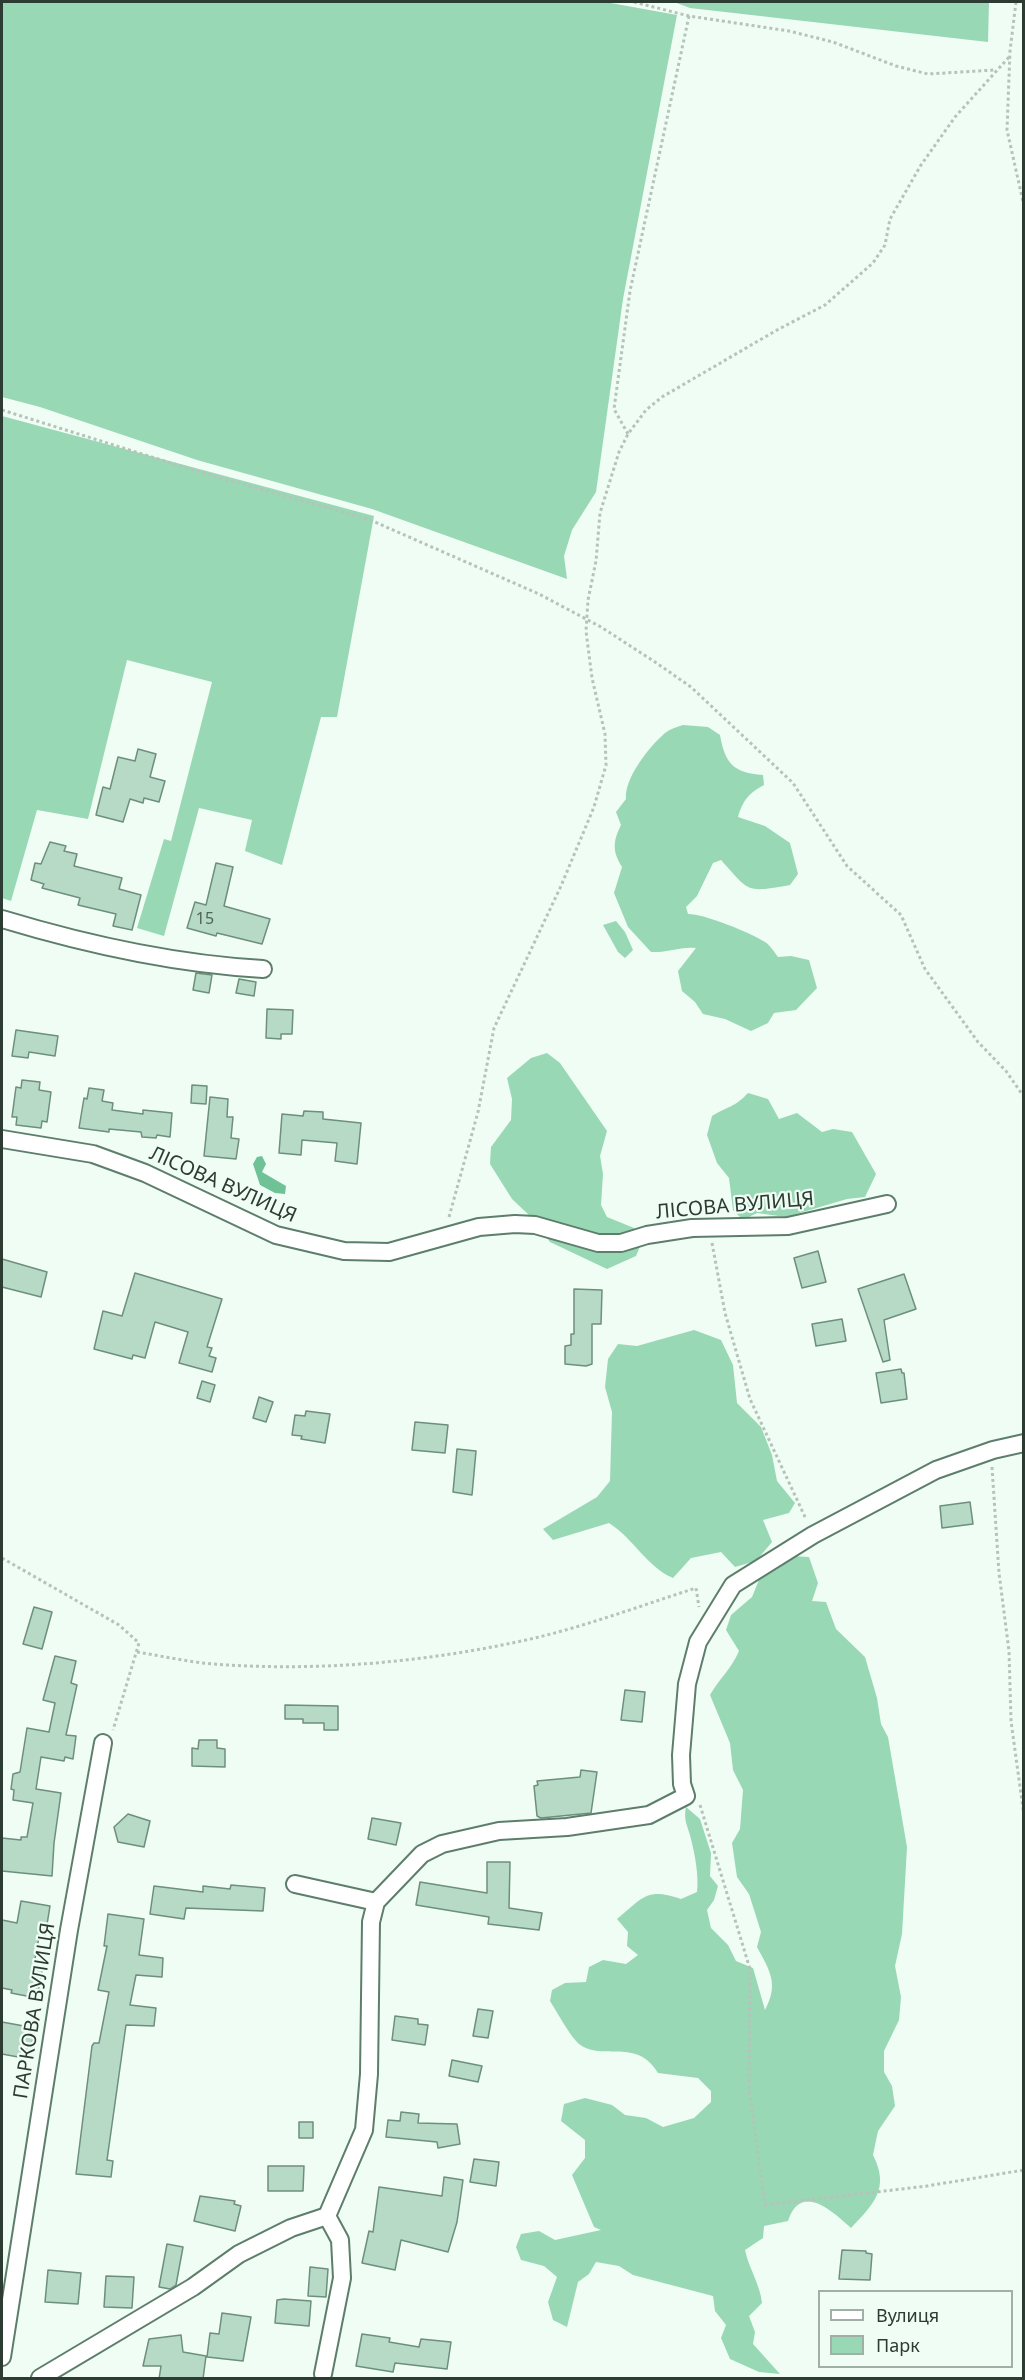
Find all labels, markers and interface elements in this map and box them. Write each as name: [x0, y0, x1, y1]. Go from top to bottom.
house number: 15: [196, 909, 214, 929]
street label: ЛІСОВА ВУЛИЦЯ: [146, 1142, 300, 1228]
street label: ЛІСОВА ВУЛИЦЯ: [655, 1187, 815, 1225]
street label: ПАРКОВА ВУЛИЦЯ: [9, 1921, 61, 2101]
legend: [818, 2290, 1013, 2368]
text: Вулиця: [876, 2303, 939, 2327]
text: Парк: [876, 2333, 920, 2357]

